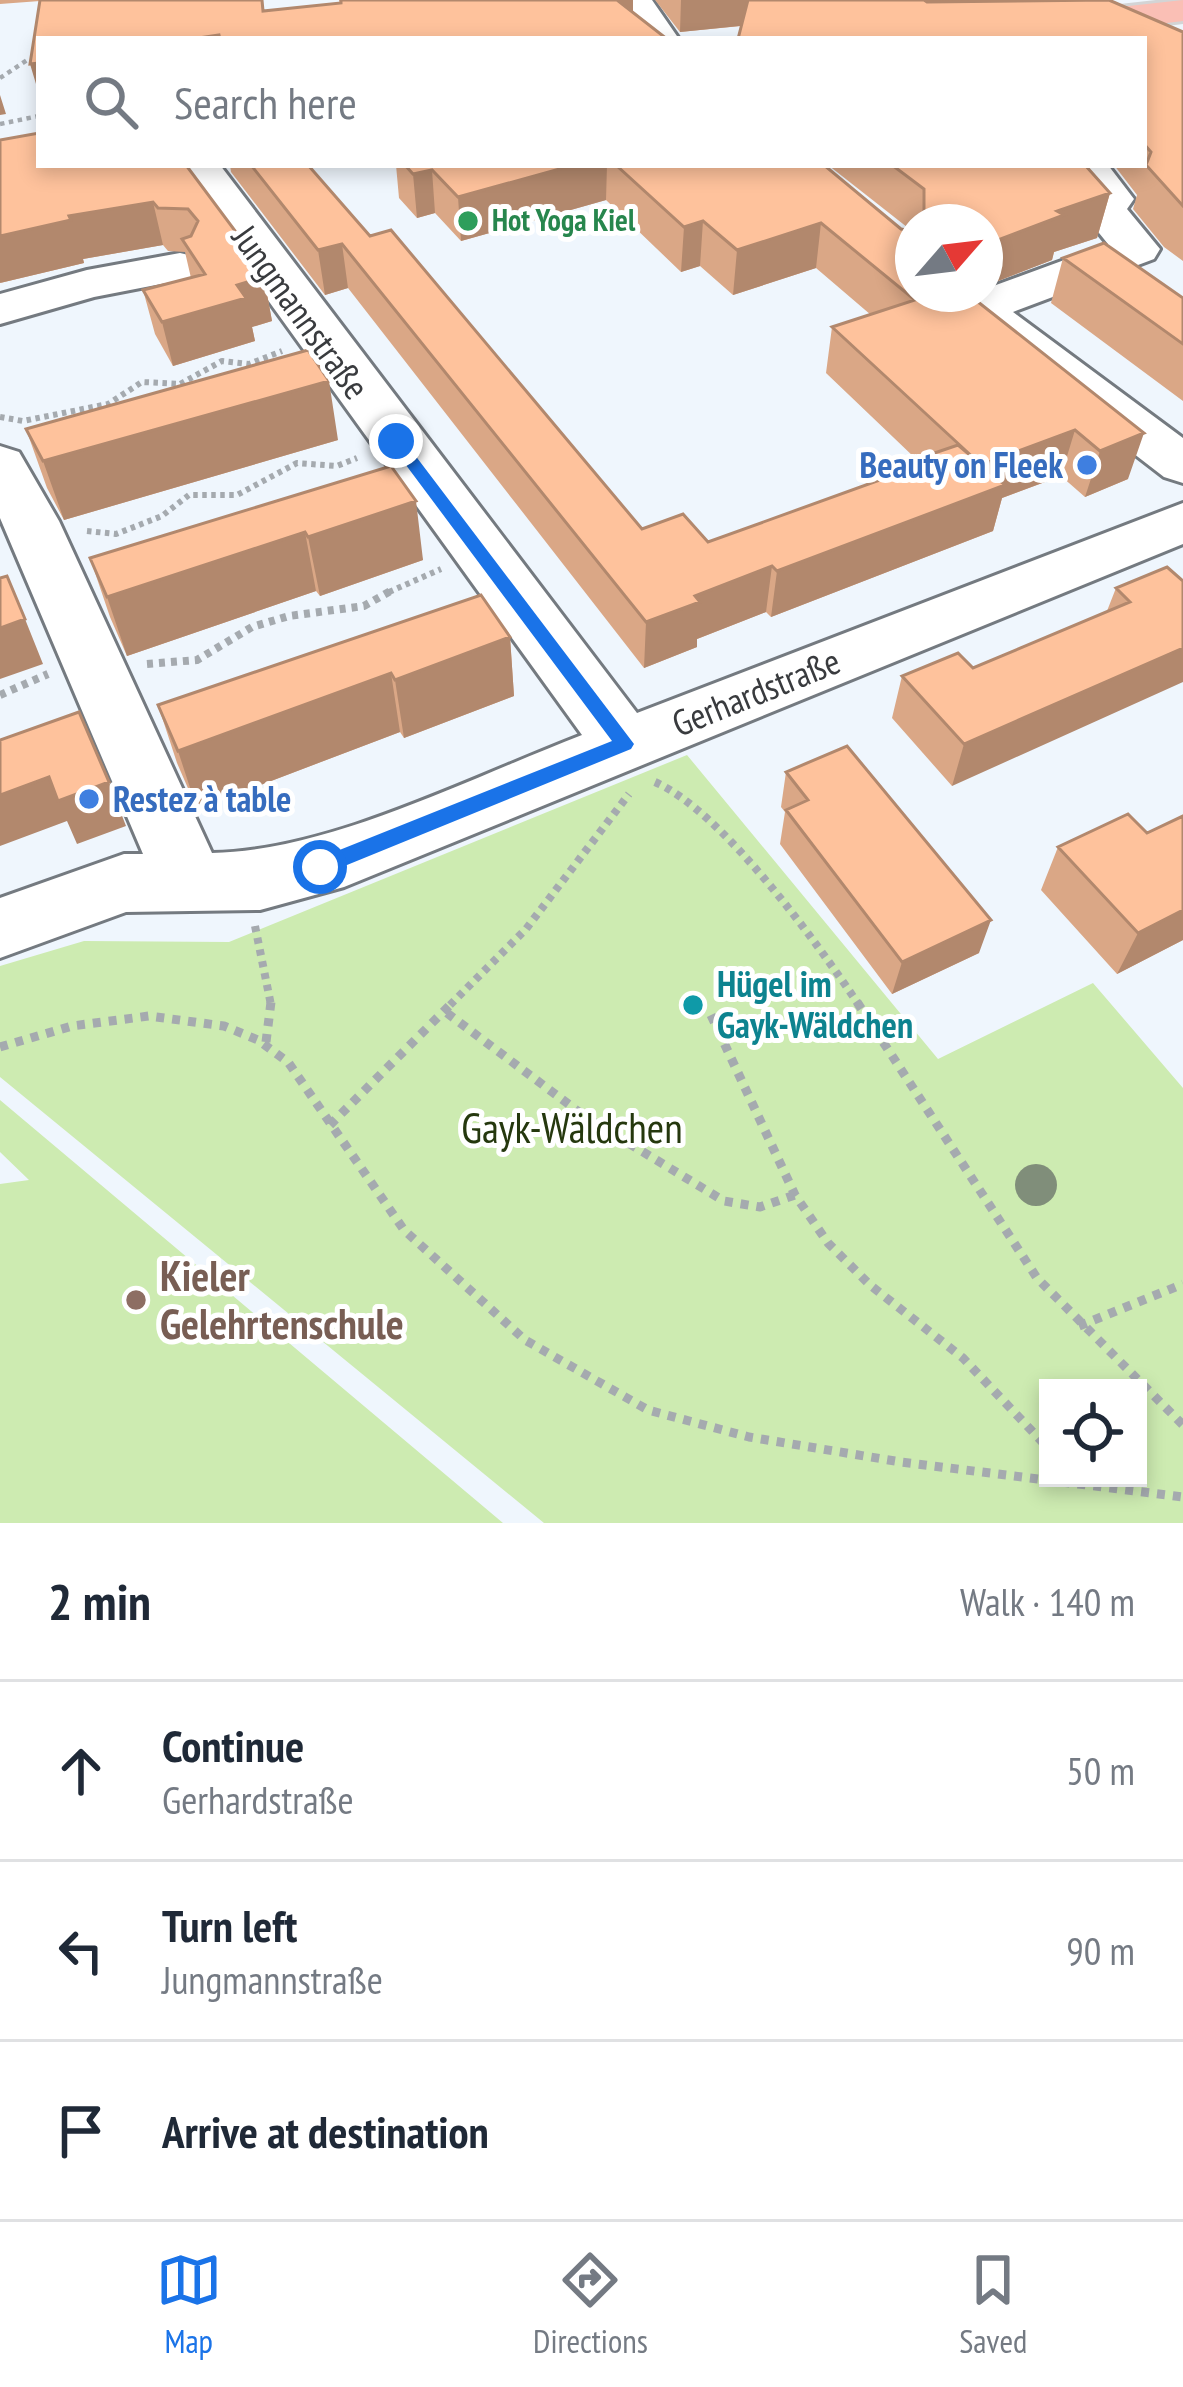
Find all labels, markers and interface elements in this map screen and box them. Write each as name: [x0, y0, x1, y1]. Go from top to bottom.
search box: [36, 36, 1147, 168]
icon: search: [78, 69, 144, 135]
text: Search here: [174, 73, 357, 131]
place label: Hot Yoga Kiel: [492, 200, 636, 239]
north arrow: [895, 204, 1003, 312]
marker: Hot Yoga Kiel: [455, 208, 481, 234]
street label: Jungmannstraße: [222, 215, 380, 408]
route end: [369, 414, 423, 468]
place label: Beauty on Fleek: [860, 441, 1063, 488]
marker: Beauty on Fleek: [1074, 452, 1100, 478]
street label: Gerhardstraße: [665, 637, 847, 746]
place label: Restez à table: [113, 775, 291, 822]
marker: Restez à table: [76, 786, 102, 812]
route start: [293, 840, 347, 894]
place label: Hügel im Gayk-Wäldchen: [717, 960, 913, 1048]
marker: Hügel im Gayk-Wäldchen: [680, 992, 706, 1018]
park label: Gayk-Wäldchen: [461, 1100, 683, 1155]
place label: Kieler Gelehrtenschule: [160, 1248, 404, 1351]
marker: Kieler Gelehrtenschule: [123, 1287, 149, 1313]
map controls: [1039, 1379, 1147, 1487]
button: locate: [1039, 1379, 1147, 1487]
text: 2 min: [48, 1568, 151, 1634]
text: Walk · 140 m: [960, 1576, 1135, 1627]
text: Continue: [162, 1716, 304, 1774]
icon: ahead: [48, 1738, 114, 1804]
text: 50 m: [1066, 1745, 1135, 1796]
text: Gerhardstraße: [162, 1774, 354, 1825]
text: Turn left: [162, 1896, 297, 1954]
icon: left: [48, 1918, 114, 1984]
text: 90 m: [1066, 1925, 1135, 1976]
text: Jungmannstraße: [162, 1954, 383, 2005]
icon: arrive: [48, 2098, 114, 2164]
text: Arrive at destination: [162, 2102, 489, 2160]
tab: Map: [156, 2247, 222, 2362]
tab: Directions: [533, 2247, 648, 2362]
tab: Saved: [959, 2247, 1027, 2362]

